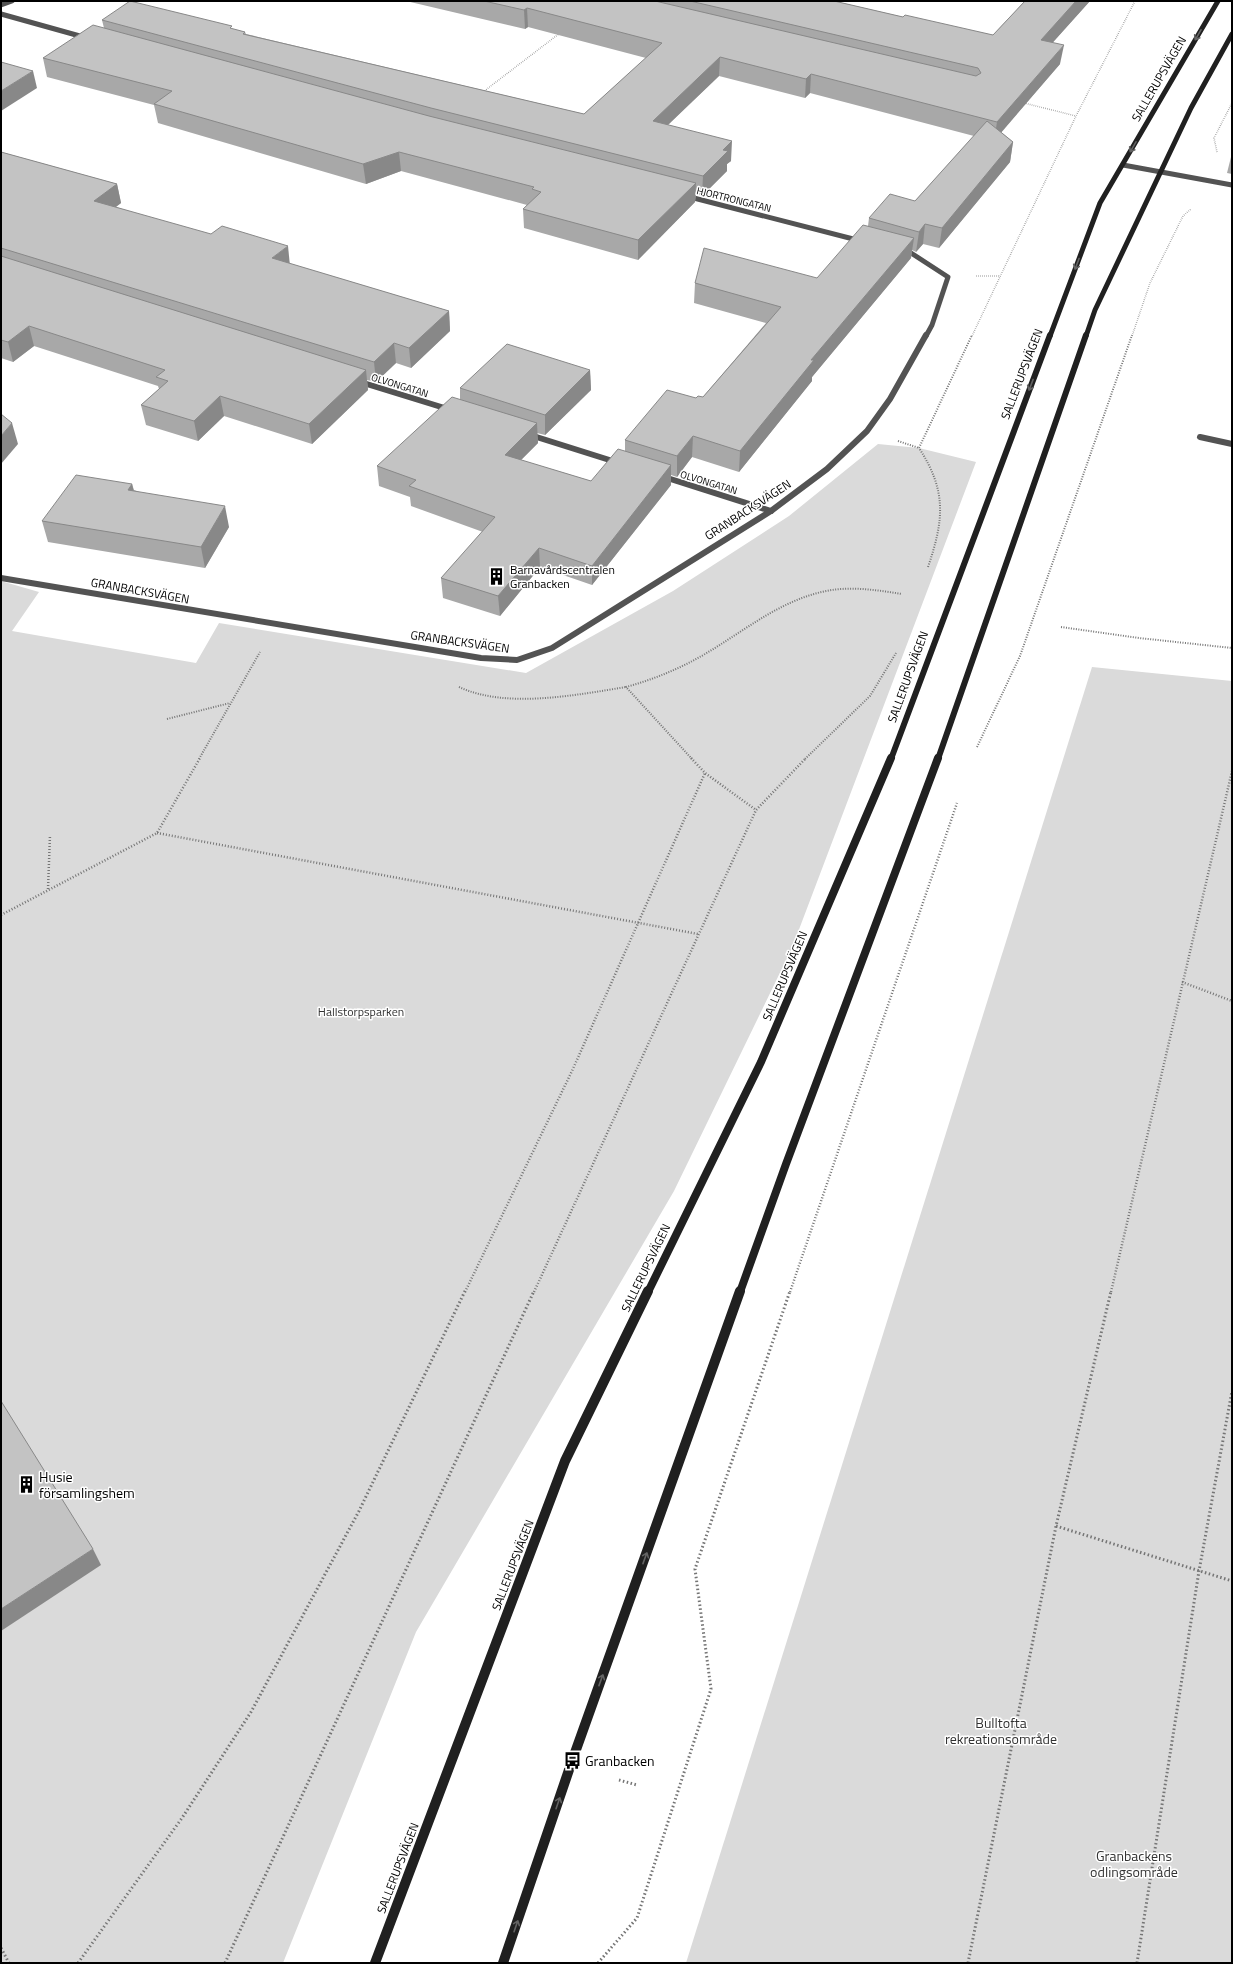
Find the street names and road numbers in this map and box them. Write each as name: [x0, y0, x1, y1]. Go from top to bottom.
street label: SALLERUPSVÄGEN: [1126, 32, 1191, 125]
street label: HJORTRONGATAN: [695, 183, 773, 216]
street label: SALLERUPSVÄGEN: [995, 326, 1048, 422]
street label: OLVONGATAN: [369, 370, 430, 401]
street label: OLVONGATAN: [678, 467, 739, 498]
street label: GRANBACKSVÄGEN: [701, 474, 795, 545]
street label: GRANBACKSVÄGEN: [89, 572, 191, 609]
street label: GRANBACKSVÄGEN: [409, 625, 511, 658]
street label: SALLERUPSVÄGEN: [882, 628, 933, 725]
street label: SALLERUPSVÄGEN: [757, 928, 812, 1024]
street label: SALLERUPSVÄGEN: [616, 1220, 675, 1315]
street label: SALLERUPSVÄGEN: [486, 1517, 539, 1613]
street label: SALLERUPSVÄGEN: [371, 1820, 424, 1916]

